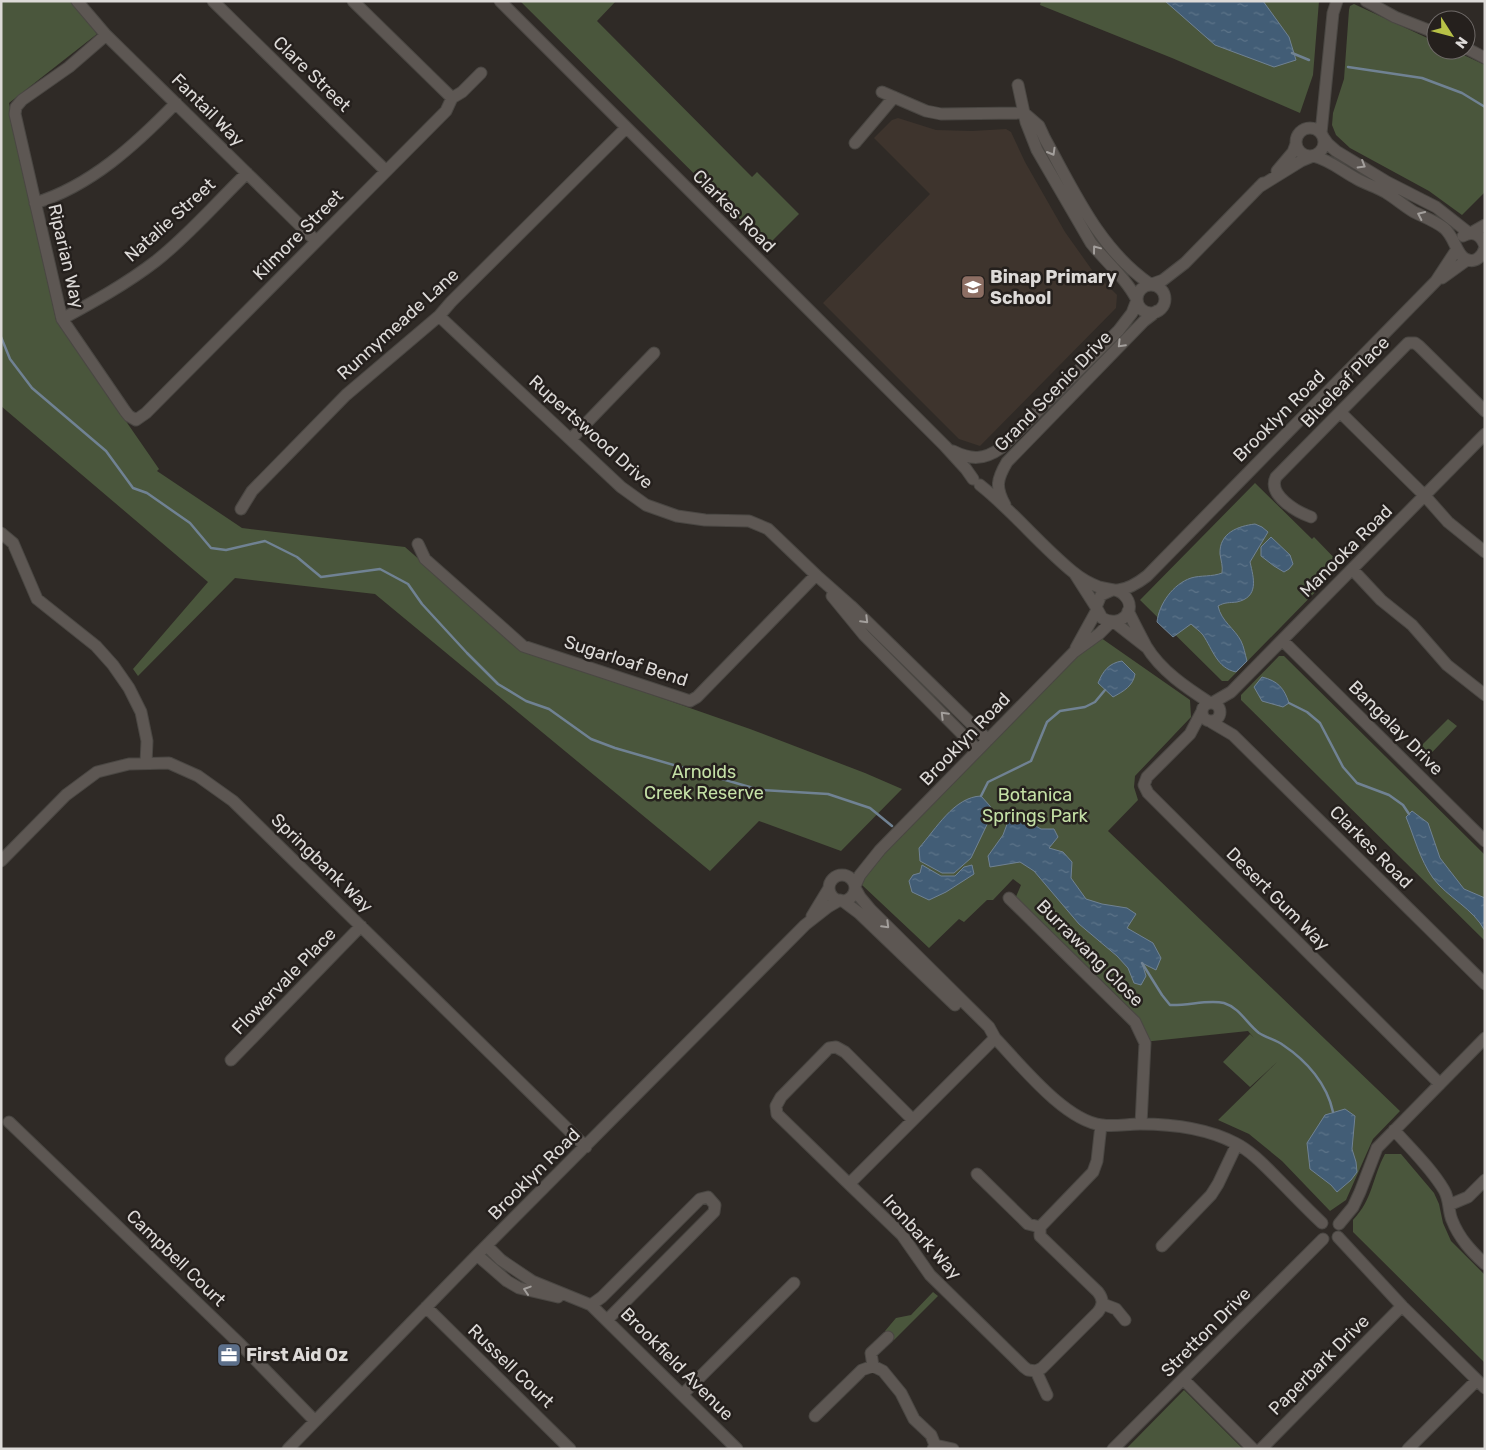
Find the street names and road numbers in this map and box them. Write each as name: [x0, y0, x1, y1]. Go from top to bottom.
street label: Clare Street: [269, 32, 355, 116]
street label: Fantail Way: [167, 69, 249, 151]
street label: Clarkes Road: [688, 165, 780, 257]
street label: Natalie Street: [120, 173, 220, 267]
street label: Kilmore Street: [248, 185, 348, 285]
street label: Riparian Way: [43, 202, 89, 310]
street label: Runnymeade Lane: [333, 264, 463, 384]
street label: Grand Scenic Drive: [990, 326, 1116, 456]
street label: Blueleaf Place: [1296, 332, 1394, 432]
street label: Brooklyn Road: [1228, 365, 1330, 467]
street label: Rupertswood Drive: [524, 370, 658, 494]
street label: Manooka Road: [1295, 500, 1397, 602]
street label: Sugarloaf Bend: [561, 631, 691, 691]
street label: Bangalay Drive: [1344, 676, 1448, 780]
street label: Brooklyn Road: [915, 688, 1015, 790]
street label: Clarkes Road: [1325, 801, 1417, 893]
street label: Springbank Way: [266, 809, 378, 917]
street label: Desert Gum Way: [1222, 843, 1334, 955]
street label: Burrawang Close: [1032, 895, 1148, 1011]
street label: Flowervale Place: [227, 923, 341, 1039]
street label: Brooklyn Road: [483, 1123, 585, 1225]
street label: Ironbark Way: [878, 1190, 966, 1284]
street label: Campbell Court: [122, 1205, 230, 1311]
street label: Stretton Drive: [1157, 1283, 1255, 1381]
street label: Brookfield Avenue: [616, 1303, 738, 1425]
street label: Paperbark Drive: [1264, 1310, 1374, 1420]
street label: Russell Court: [463, 1319, 559, 1413]

